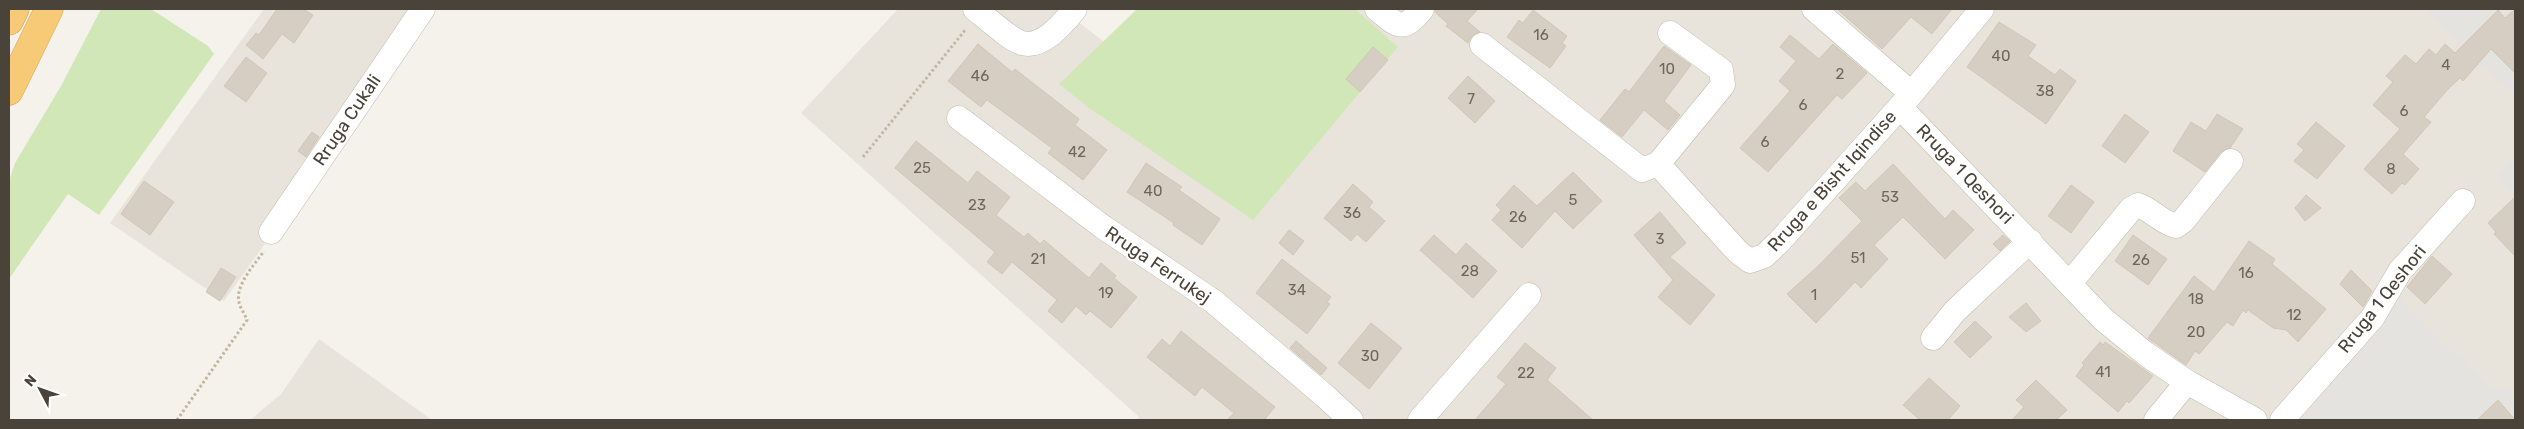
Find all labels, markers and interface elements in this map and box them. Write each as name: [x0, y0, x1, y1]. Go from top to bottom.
house number: 16: [1533, 26, 1549, 44]
house number: 40: [1992, 47, 2010, 65]
house number: 4: [2441, 56, 2451, 74]
house number: 10: [1659, 60, 1675, 78]
house number: 2: [1836, 65, 1845, 83]
house number: 46: [971, 67, 989, 85]
street label: Rruga Cukali: [308, 70, 386, 170]
house number: 38: [2036, 82, 2054, 100]
house number: 7: [1467, 90, 1475, 108]
house number: 6: [1798, 96, 1808, 114]
house number: 6: [2399, 102, 2409, 120]
street label: Rruga e Bisht Iqindise: [1763, 106, 1901, 256]
street label: Rruga 1 Qeshori: [1912, 119, 2018, 229]
house number: 6: [1760, 133, 1770, 151]
house number: 42: [1068, 143, 1086, 161]
house number: 25: [913, 159, 931, 177]
house number: 8: [2386, 160, 2396, 178]
house number: 40: [1144, 182, 1162, 200]
house number: 53: [1881, 188, 1899, 206]
house number: 5: [1569, 191, 1578, 209]
house number: 23: [968, 196, 986, 214]
house number: 36: [1343, 204, 1361, 222]
house number: 26: [1509, 208, 1527, 226]
street label: Rruga Ferrukej: [1101, 221, 1215, 309]
house number: 3: [1655, 230, 1665, 248]
street label: Rruga 1 Qeshori: [2333, 241, 2431, 357]
house number: 51: [1850, 249, 1866, 267]
house number: 21: [1030, 250, 1046, 268]
house number: 26: [2132, 251, 2150, 269]
house number: 28: [1461, 262, 1479, 280]
house number: 16: [2238, 264, 2254, 282]
house number: 34: [1288, 281, 1306, 299]
house number: 19: [1098, 284, 1114, 302]
house number: 1: [1811, 286, 1817, 304]
house number: 18: [2188, 290, 2204, 308]
house number: 12: [2286, 306, 2302, 324]
house number: 20: [2187, 323, 2205, 341]
house number: 30: [1361, 347, 1379, 365]
house number: 41: [2095, 363, 2111, 381]
north arrow: [15, 364, 65, 414]
house number: 22: [1517, 364, 1535, 382]
text: N: [21, 371, 40, 390]

